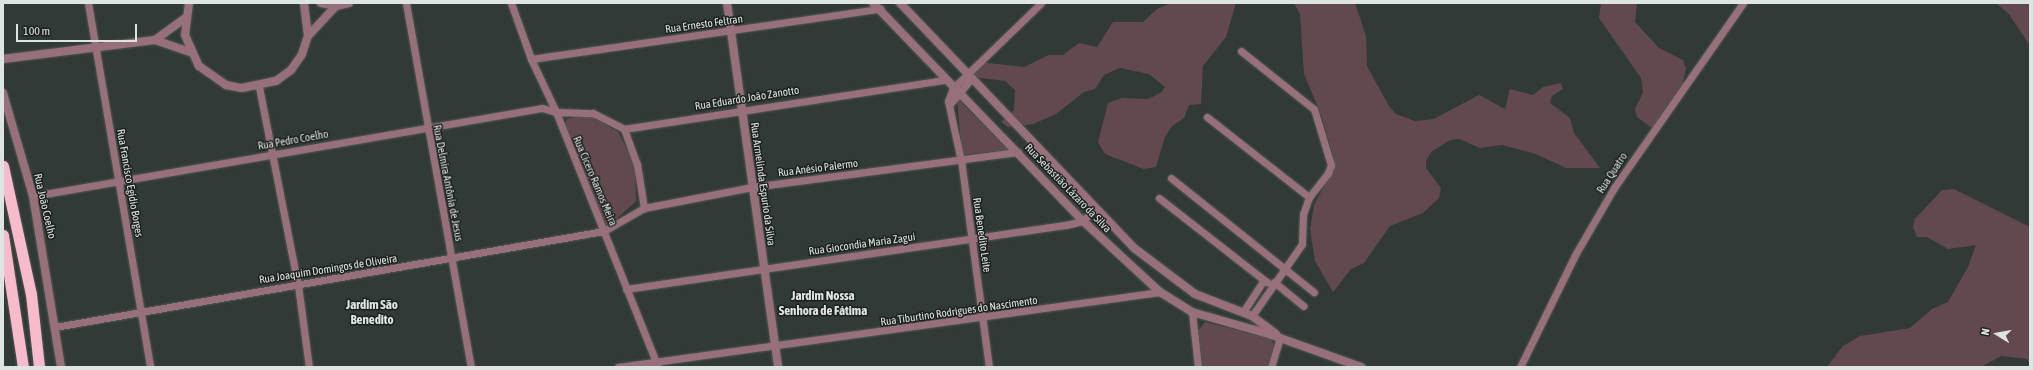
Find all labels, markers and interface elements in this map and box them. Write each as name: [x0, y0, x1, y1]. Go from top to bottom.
street label: Rua Ernesto Feltran: [664, 12, 744, 36]
scale bar: [18, 16, 139, 42]
text: 100 m: [23, 24, 50, 38]
street label: Rua Eduardo João Zanotto: [694, 83, 800, 113]
street label: Rua Armelinda Espurio da Silva: [748, 121, 778, 247]
street label: Rua Delmira Antônia de Jesus: [430, 124, 466, 242]
street label: Rua Pedro Coelho: [257, 127, 329, 153]
street label: Rua Francisco Egídio Borges: [114, 128, 146, 238]
street label: Rua Cícero Ramos Meira: [570, 134, 620, 228]
street label: Rua Sebastião Lázaro da Silva: [1022, 141, 1114, 235]
street label: Rua Quatro: [1594, 150, 1630, 196]
street label: Rua Anésio Palermo: [777, 157, 859, 179]
street label: Rua João Coelho: [31, 172, 59, 240]
street label: Rua Benedito Leite: [970, 197, 994, 273]
street label: Rua Giocondia Maria Zagui: [808, 230, 916, 258]
street label: Rua Joaquim Domingos de Oliveira: [258, 252, 398, 286]
district label: Jardim Nossa Senhora de Fátima: [779, 289, 867, 320]
street label: Rua Tiburtino Rodrigues do Nascimento: [880, 293, 1038, 329]
district label: Jardim São Benedito: [346, 298, 398, 329]
north arrow: [1977, 314, 2017, 354]
text: N: [1979, 327, 1992, 336]

